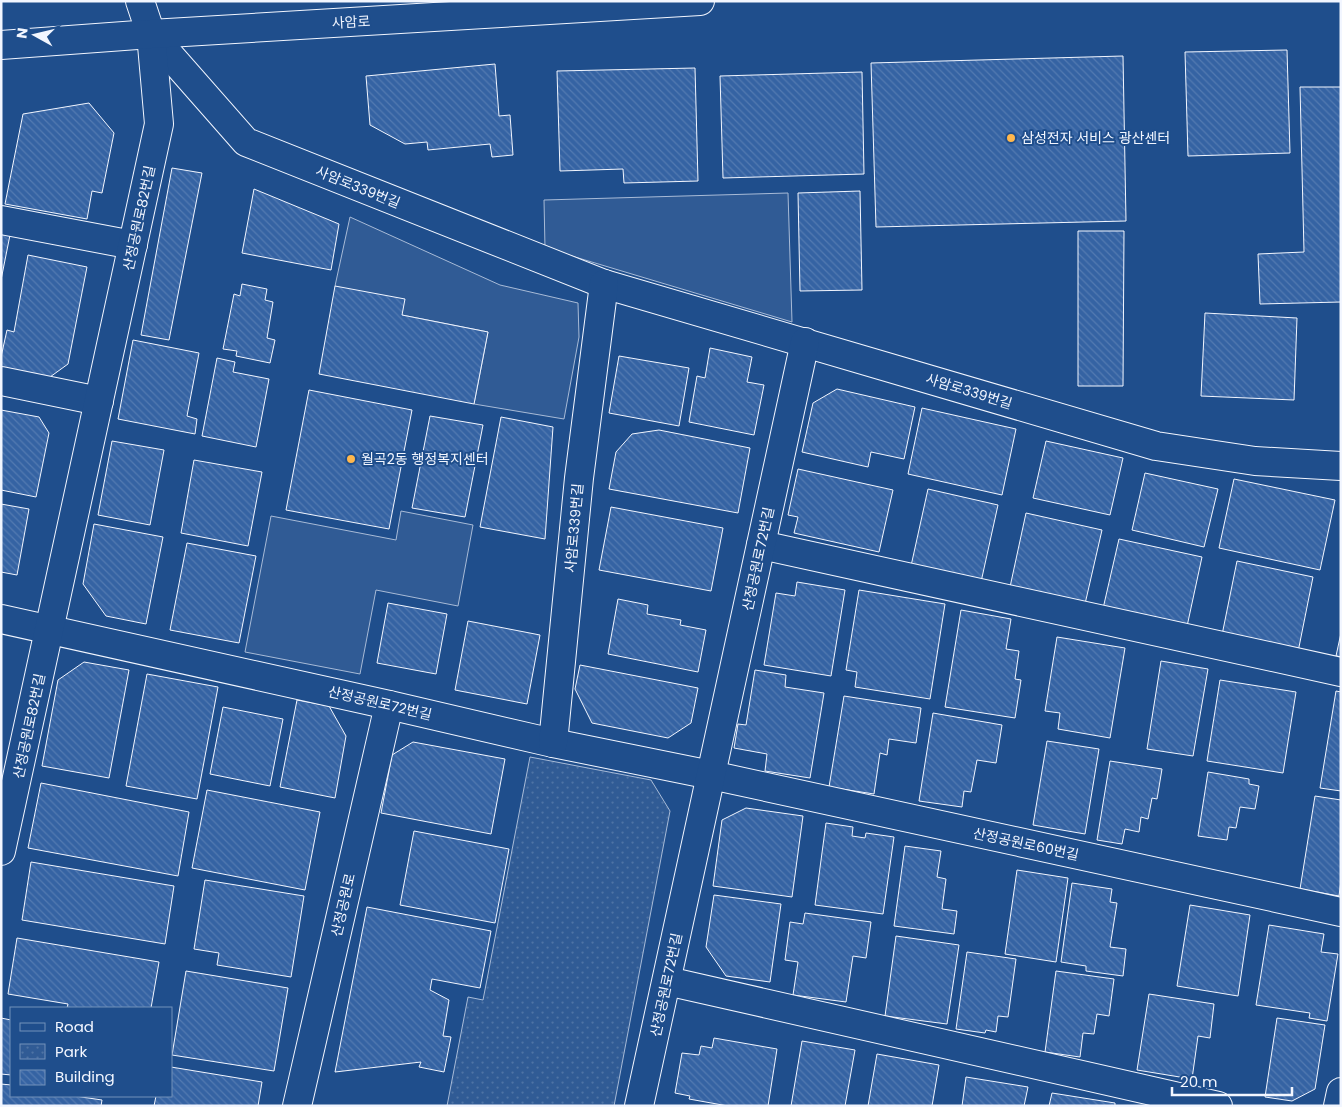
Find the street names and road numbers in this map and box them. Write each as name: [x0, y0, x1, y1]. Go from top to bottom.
street label: 사암로: [331, 11, 371, 33]
street label: 사암로339번길: [313, 161, 403, 213]
street label: 산정공원로82번길: [118, 164, 160, 272]
street label: 사암로339번길: [923, 368, 1015, 414]
street label: 사암로339번길: [560, 482, 588, 574]
street label: 산정공원로72번길: [737, 505, 779, 613]
street label: 산정공원로82번길: [8, 672, 50, 780]
street label: 산정공원로72번길: [326, 681, 434, 725]
street label: 산정공원로60번길: [971, 823, 1081, 865]
street label: 산정공원로: [326, 871, 360, 939]
street label: 산정공원로72번길: [645, 931, 687, 1039]

